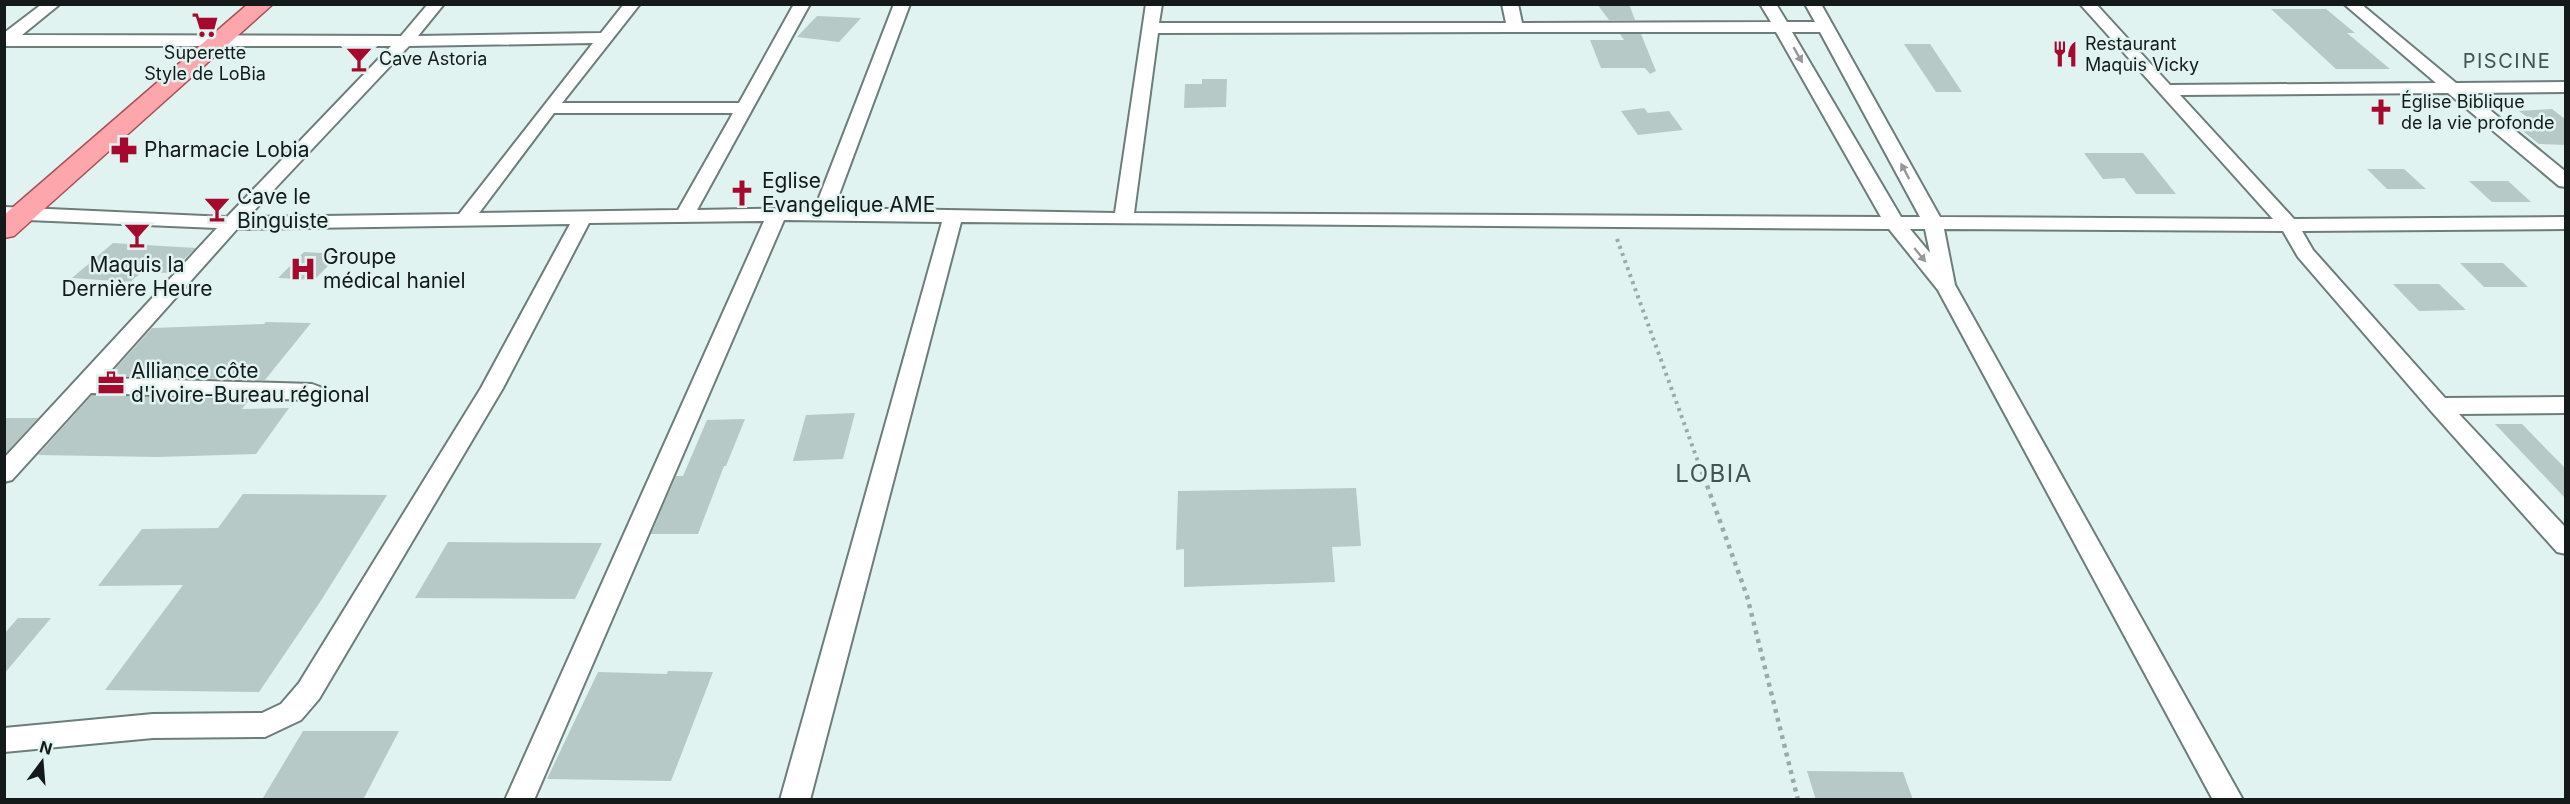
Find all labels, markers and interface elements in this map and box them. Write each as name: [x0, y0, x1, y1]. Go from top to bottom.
supermarket icon: Superette Style de LoBia: [190, 10, 220, 40]
place label: Restaurant Maquis Vicky: [2085, 33, 2199, 75]
restaurant icon: Restaurant Maquis Vicky: [2050, 39, 2080, 69]
place label: Superette Style de LoBia: [144, 42, 266, 84]
bar icon: Cave Astoria: [344, 44, 374, 74]
one-way arrow: [1793, 46, 1803, 63]
place label: Cave Astoria: [379, 48, 487, 69]
district label: PISCINE: [2463, 49, 2551, 73]
place label: Église Biblique de la vie profonde: [2401, 90, 2555, 133]
church icon: Église Biblique de la vie profonde: [2366, 97, 2396, 127]
pharmacy icon: Pharmacie Lobia: [109, 135, 139, 165]
place label: Pharmacie Lobia: [144, 137, 309, 162]
one-way arrow: [1900, 163, 1910, 180]
place label: Eglise Evangelique AME: [762, 168, 935, 217]
church icon: Eglise Evangelique AME: [727, 178, 757, 208]
place label: Cave le Binguiste: [237, 184, 329, 233]
bar icon: Cave le Binguiste: [202, 194, 232, 224]
bar icon: Maquis la Dernière Heure: [122, 220, 152, 250]
place label: Groupe médical haniel: [323, 244, 466, 293]
one-way arrow: [1914, 247, 1927, 263]
place label: Maquis la Dernière Heure: [61, 252, 213, 301]
hospital icon: Groupe médical haniel: [288, 254, 318, 284]
place label: Alliance côte d'ivoire-Bureau régional: [131, 358, 370, 407]
office icon: Alliance côte d'ivoire-Bureau régional: [96, 368, 126, 398]
district label: LOBIA: [1675, 459, 1753, 488]
north arrow: [12, 732, 72, 792]
text: N: [38, 736, 55, 759]

